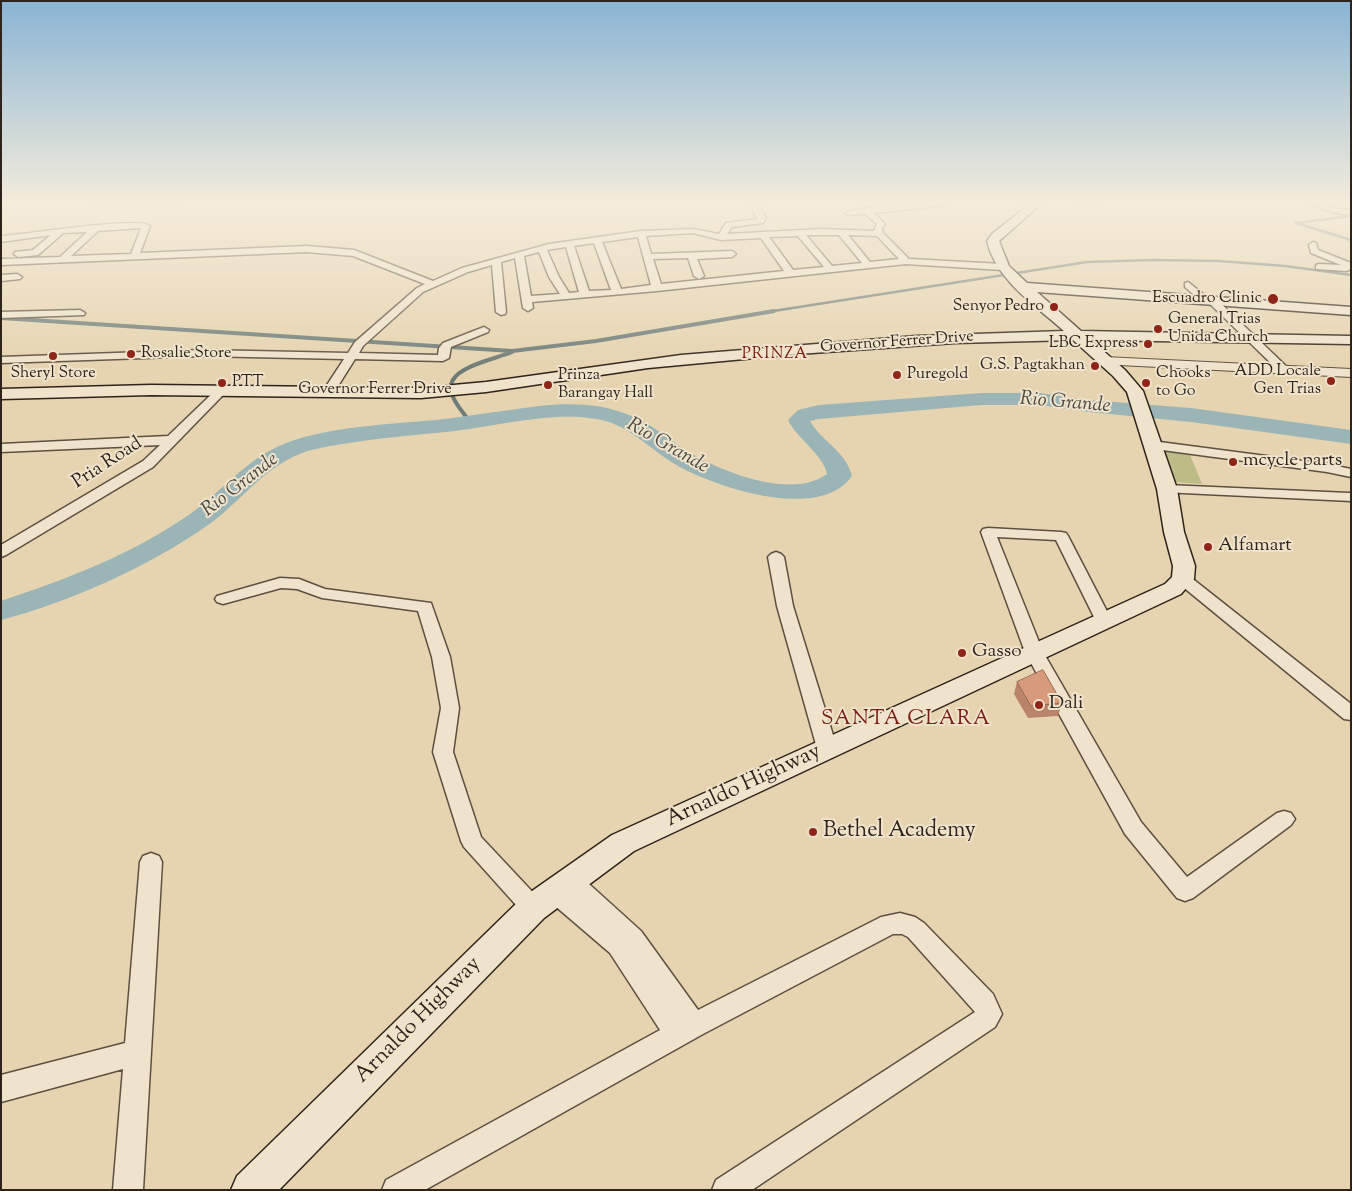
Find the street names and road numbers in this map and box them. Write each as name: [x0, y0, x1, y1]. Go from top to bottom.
street label: Governor Ferrer Drive: [820, 328, 974, 358]
street label: Governor Ferrer Drive: [298, 380, 452, 400]
street label: Pria Road: [69, 433, 147, 495]
street label: Arnaldo Highway: [662, 740, 826, 834]
street label: Arnaldo Highway: [350, 952, 488, 1090]

